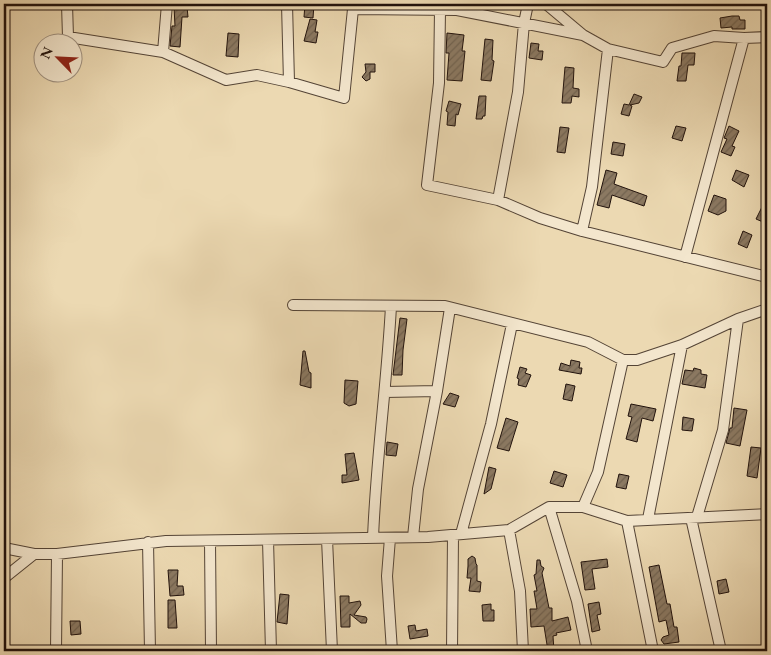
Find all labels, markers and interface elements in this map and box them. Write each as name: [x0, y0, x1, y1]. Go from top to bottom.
north arrow: [32, 32, 82, 82]
text: N: [36, 43, 57, 62]

